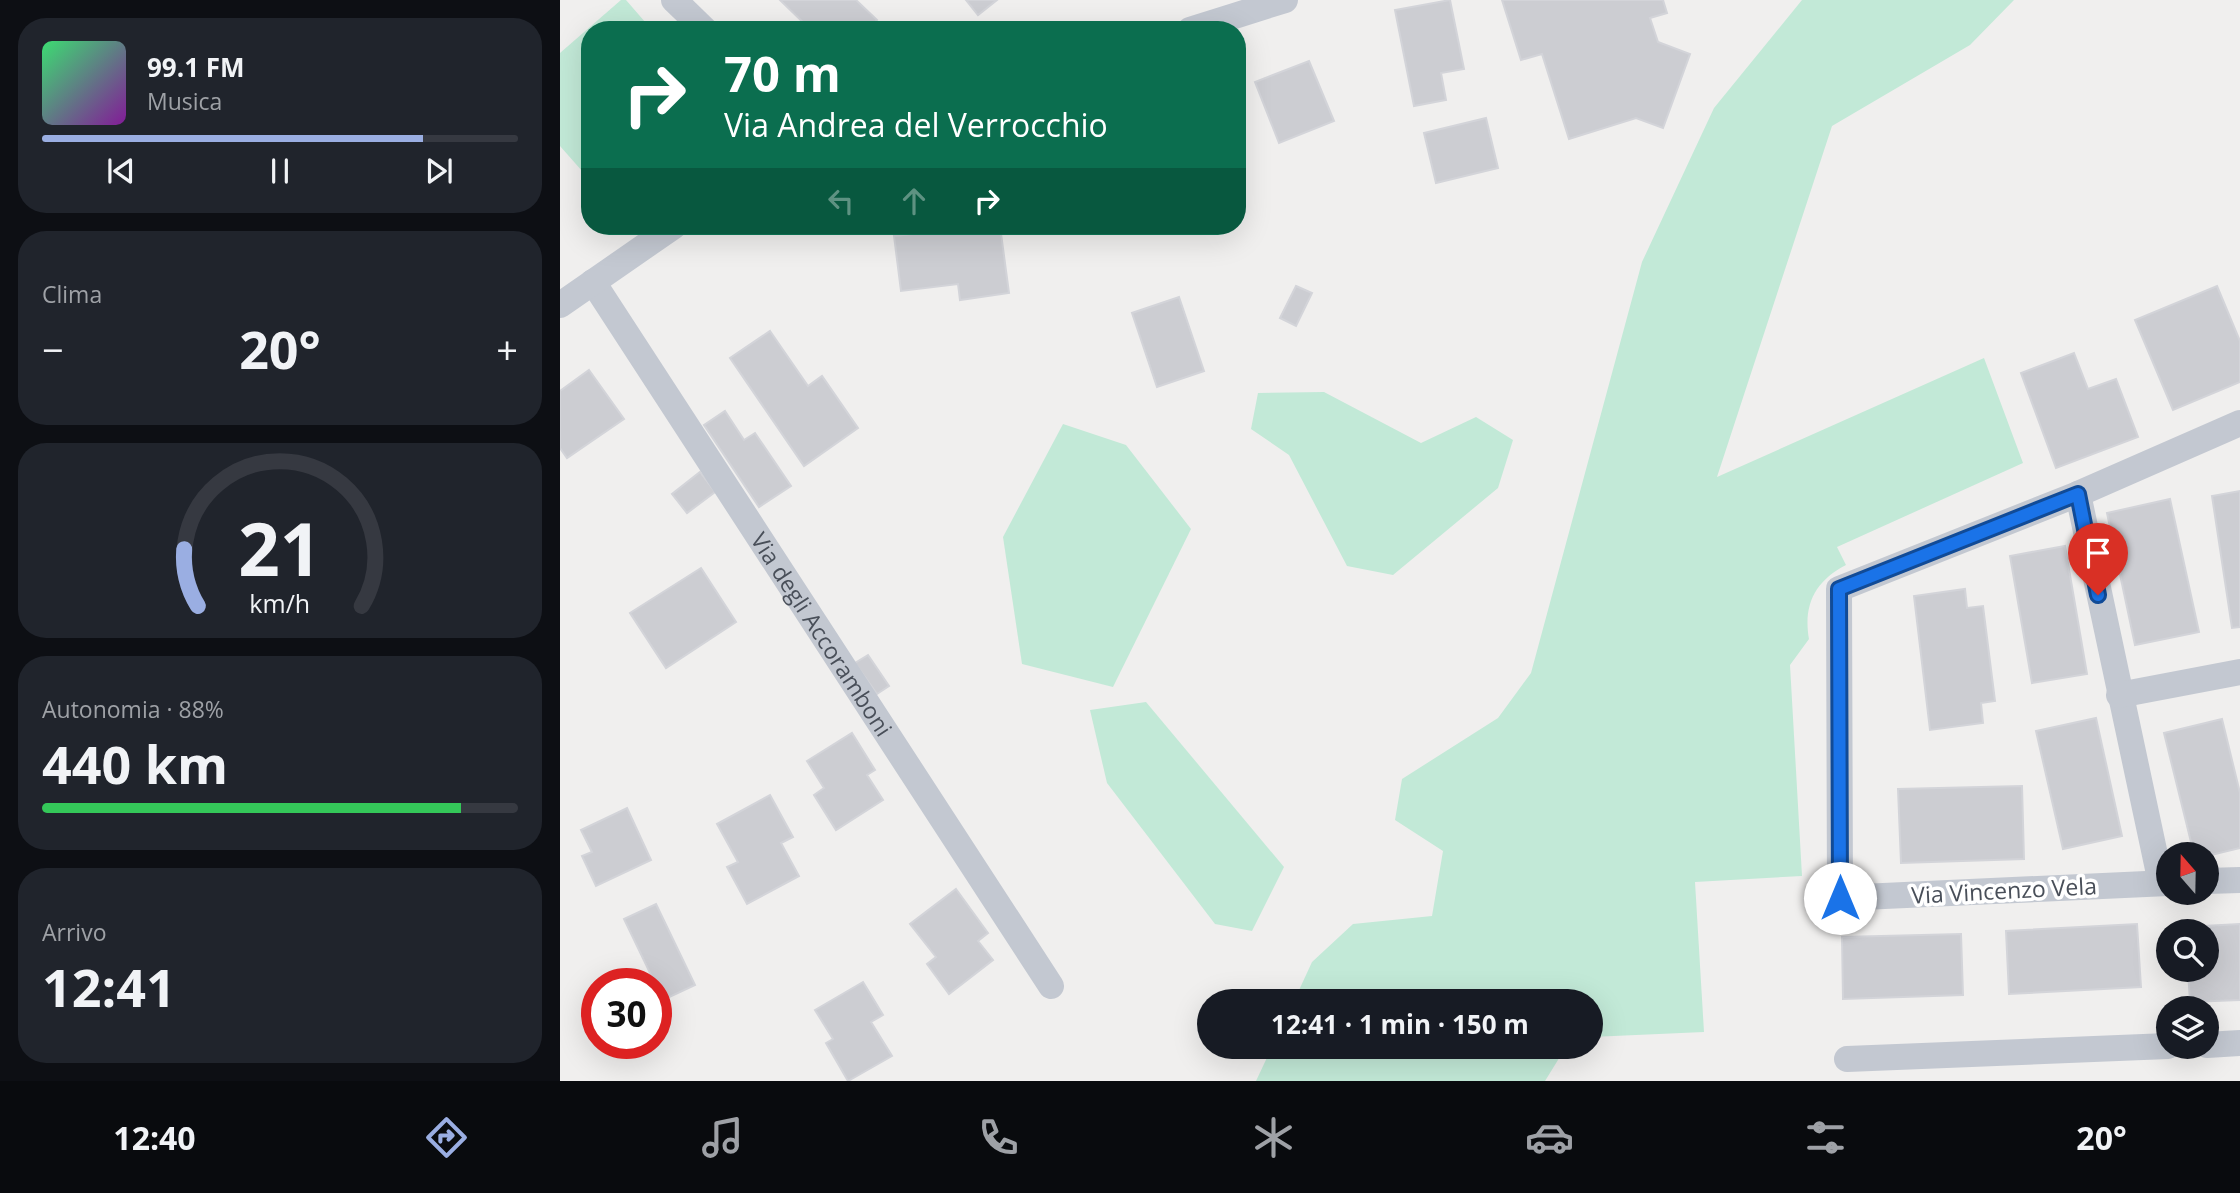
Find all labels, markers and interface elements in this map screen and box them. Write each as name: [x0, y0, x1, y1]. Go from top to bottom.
text: 70 m: [724, 40, 841, 106]
text: 99.1 FM: [147, 49, 245, 85]
icon: right: [609, 49, 700, 140]
text: Musica: [147, 85, 222, 117]
text: Via Andrea del Verrocchio: [724, 103, 1108, 146]
icon: previous: [102, 152, 140, 190]
icon: pause: [261, 152, 299, 190]
icon: next: [420, 152, 458, 190]
icon: left: [822, 182, 860, 220]
icon: ahead: [895, 182, 933, 220]
icon: right: [968, 182, 1006, 220]
text: Clima: [42, 278, 102, 310]
text: 20°: [239, 313, 321, 384]
text: −: [42, 323, 64, 375]
text: +: [496, 323, 518, 375]
text: 21: [238, 499, 322, 598]
pin: [2068, 523, 2128, 595]
street label: Via degli Accoramboni: [744, 526, 900, 742]
icon: arrive: [2079, 534, 2117, 572]
text: km/h: [250, 586, 310, 620]
text: Autonomia · 88%: [42, 693, 224, 725]
text: 440 km: [42, 728, 228, 799]
north arrow: [2156, 842, 2219, 905]
map controls: [2156, 842, 2219, 1059]
position arrow: [1803, 861, 1877, 935]
street label: Via Vincenzo Vela: [1910, 869, 2098, 911]
text: Arrivo: [42, 916, 106, 948]
button: search: [2156, 919, 2219, 982]
text: 12:41: [42, 951, 176, 1022]
speed limit sign: 30: [581, 968, 672, 1059]
button: layers: [2156, 996, 2219, 1059]
text: 12:41 · 1 min · 150 m: [1271, 1006, 1529, 1042]
icon: directions: [422, 1113, 471, 1162]
icon: music: [698, 1113, 747, 1162]
icon: phone: [974, 1113, 1023, 1162]
icon: climate: [1249, 1113, 1298, 1162]
icon: car: [1525, 1113, 1574, 1162]
icon: filters: [1801, 1113, 1850, 1162]
text: 12:40: [113, 1116, 196, 1159]
text: 20°: [2076, 1116, 2127, 1159]

